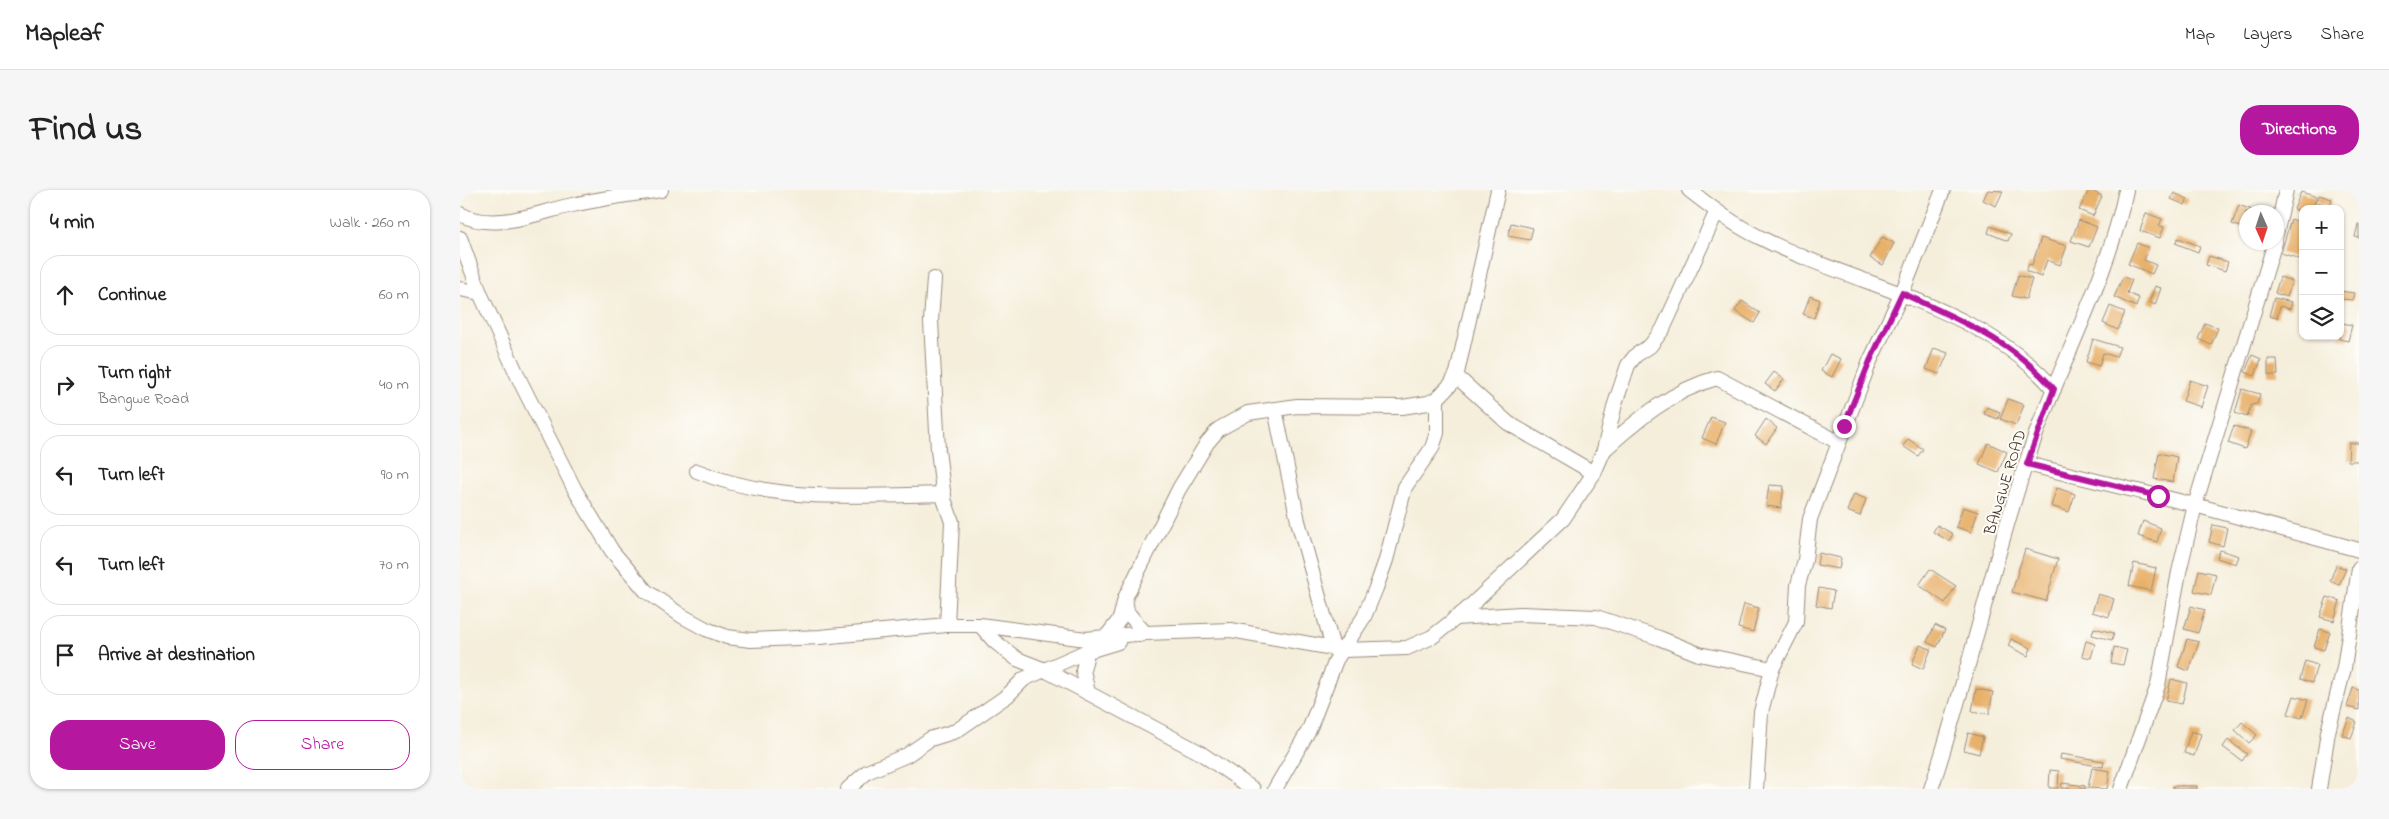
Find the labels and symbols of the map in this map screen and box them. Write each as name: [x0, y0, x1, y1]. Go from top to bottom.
north arrow: [2239, 205, 2284, 250]
route end: [1833, 415, 1856, 438]
street label: BANGWE ROAD: [1978, 427, 2033, 539]
route start: [2147, 485, 2170, 508]

